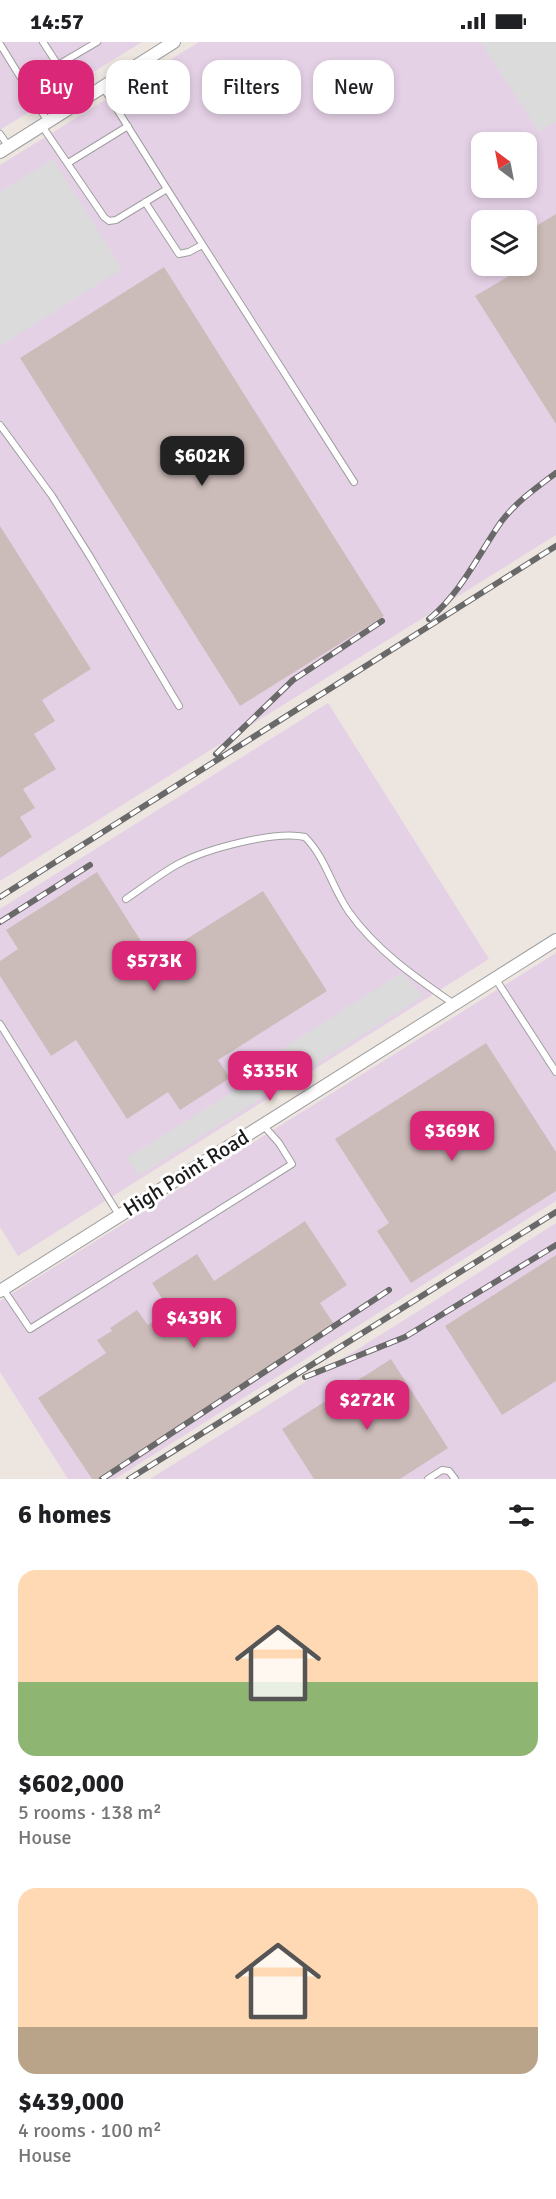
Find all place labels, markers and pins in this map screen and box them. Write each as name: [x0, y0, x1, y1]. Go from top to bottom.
pin: $602K: [160, 436, 244, 487]
pin: $573K: [112, 941, 196, 992]
pin: $335K: [228, 1051, 312, 1102]
pin: $369K: [410, 1111, 494, 1162]
pin: $439K: [152, 1298, 236, 1349]
pin: $272K: [325, 1380, 409, 1431]

